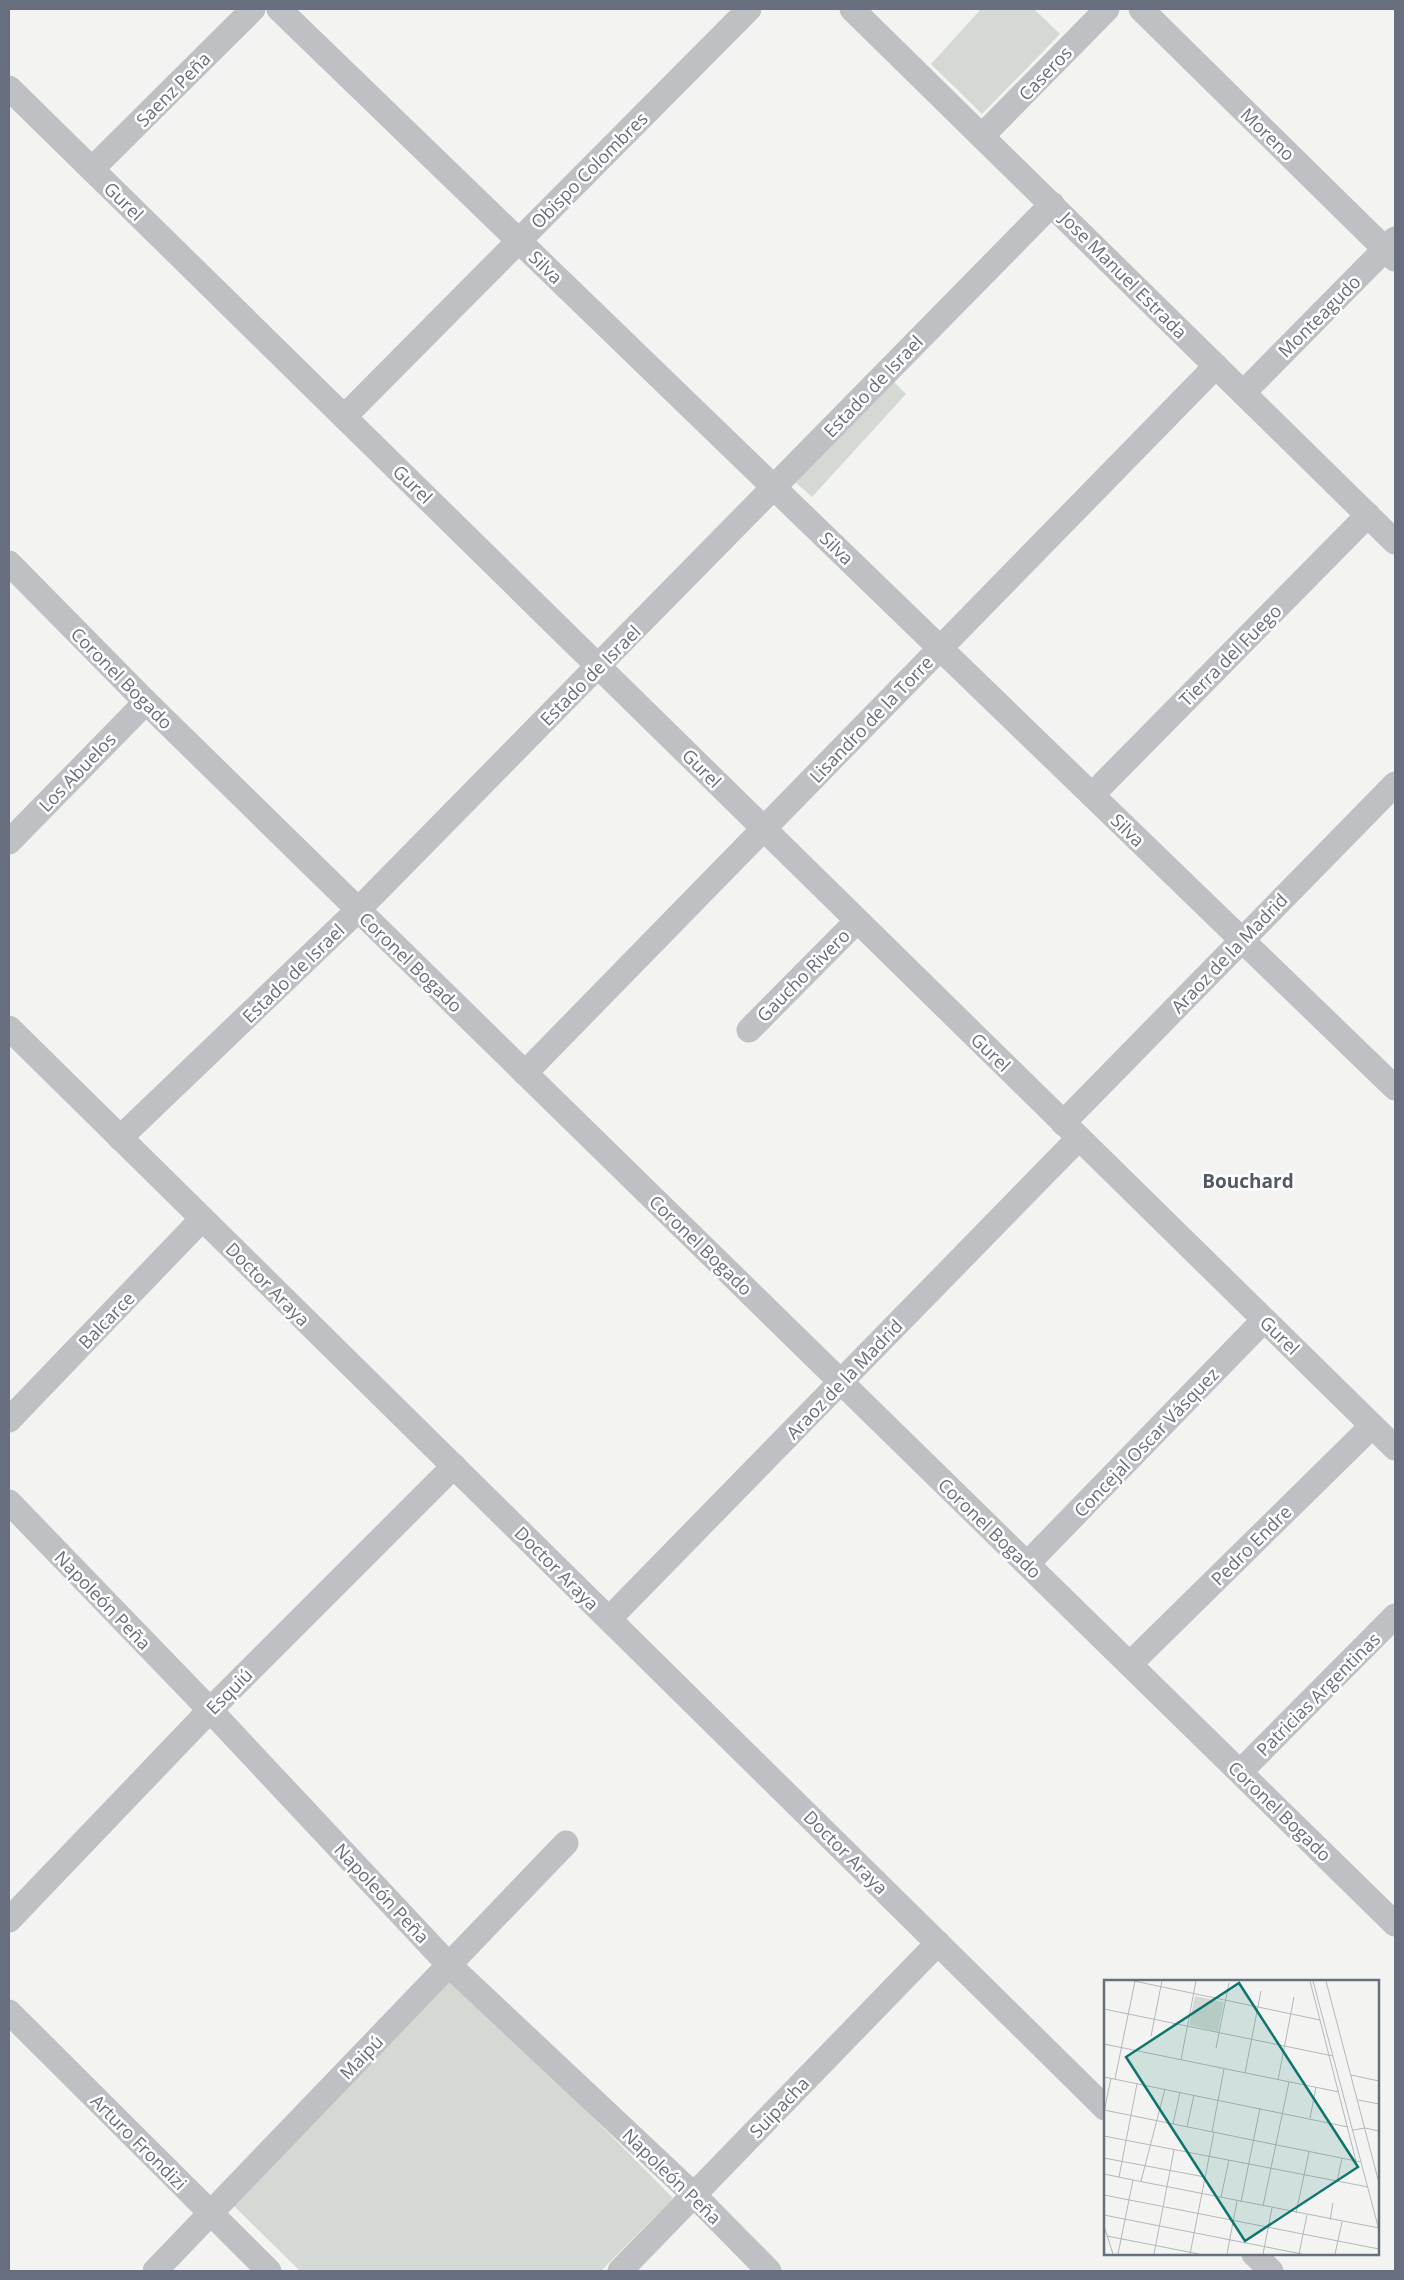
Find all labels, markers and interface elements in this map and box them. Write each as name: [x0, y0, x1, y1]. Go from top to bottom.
street label: Caseros: [1013, 41, 1077, 105]
street label: Saenz Peña: [131, 47, 215, 131]
street label: Moreno: [1236, 102, 1300, 166]
street label: Obispo Colombres: [525, 106, 653, 234]
street label: Gurel: [99, 176, 149, 226]
street label: Jose Manuel Estrada: [1054, 205, 1193, 344]
street label: Silva: [524, 245, 568, 289]
street label: Monteagudo: [1273, 270, 1365, 362]
street label: Estado de Israel: [818, 330, 928, 442]
street label: Gurel: [388, 459, 438, 509]
street label: Silva: [815, 526, 859, 570]
street label: Tierra del Fuego: [1174, 599, 1286, 711]
street label: Estado de Israel: [535, 620, 645, 730]
street label: Coronel Bogado: [66, 622, 178, 734]
street label: Lisandro de la Torre: [804, 650, 938, 788]
street label: Los Abuelos: [33, 727, 121, 817]
street label: Gurel: [677, 743, 727, 793]
street label: Silva: [1106, 808, 1150, 852]
street label: Araoz de la Madrid: [1166, 888, 1292, 1018]
street label: Coronel Bogado: [354, 907, 468, 1017]
street label: Estado de Israel: [237, 918, 349, 1028]
street label: Gaucho Rivero: [751, 923, 855, 1027]
street label: Gurel: [966, 1027, 1016, 1077]
district label: Bouchard: [1202, 1168, 1294, 1194]
street label: Coronel Bogado: [644, 1190, 758, 1300]
street label: Doctor Araya: [221, 1237, 315, 1331]
street label: Balcarce: [73, 1286, 139, 1354]
street label: Gurel: [1255, 1310, 1305, 1360]
street label: Araoz de la Madrid: [781, 1314, 907, 1444]
street label: Concejal Oscar Vásquez: [1068, 1362, 1224, 1522]
street label: Coronel Bogado: [933, 1473, 1047, 1583]
street label: Pedro Endre: [1206, 1500, 1296, 1590]
street label: Doctor Araya: [510, 1521, 604, 1615]
street label: Napoleón Peña: [50, 1545, 156, 1655]
street label: Patricias Argentinas: [1251, 1627, 1385, 1761]
street label: Esquiú: [201, 1663, 257, 1719]
street label: Coronel Bogado: [1223, 1756, 1337, 1866]
street label: Doctor Araya: [799, 1805, 893, 1899]
street label: Napoleón Peña: [329, 1838, 435, 1948]
inset map: [1104, 1980, 1379, 2255]
street label: Maipú: [334, 2030, 388, 2084]
street label: Suipacha: [744, 2071, 814, 2143]
street label: Arturo Frondizi: [86, 2089, 192, 2195]
street label: Napoleón Peña: [617, 2123, 727, 2229]

